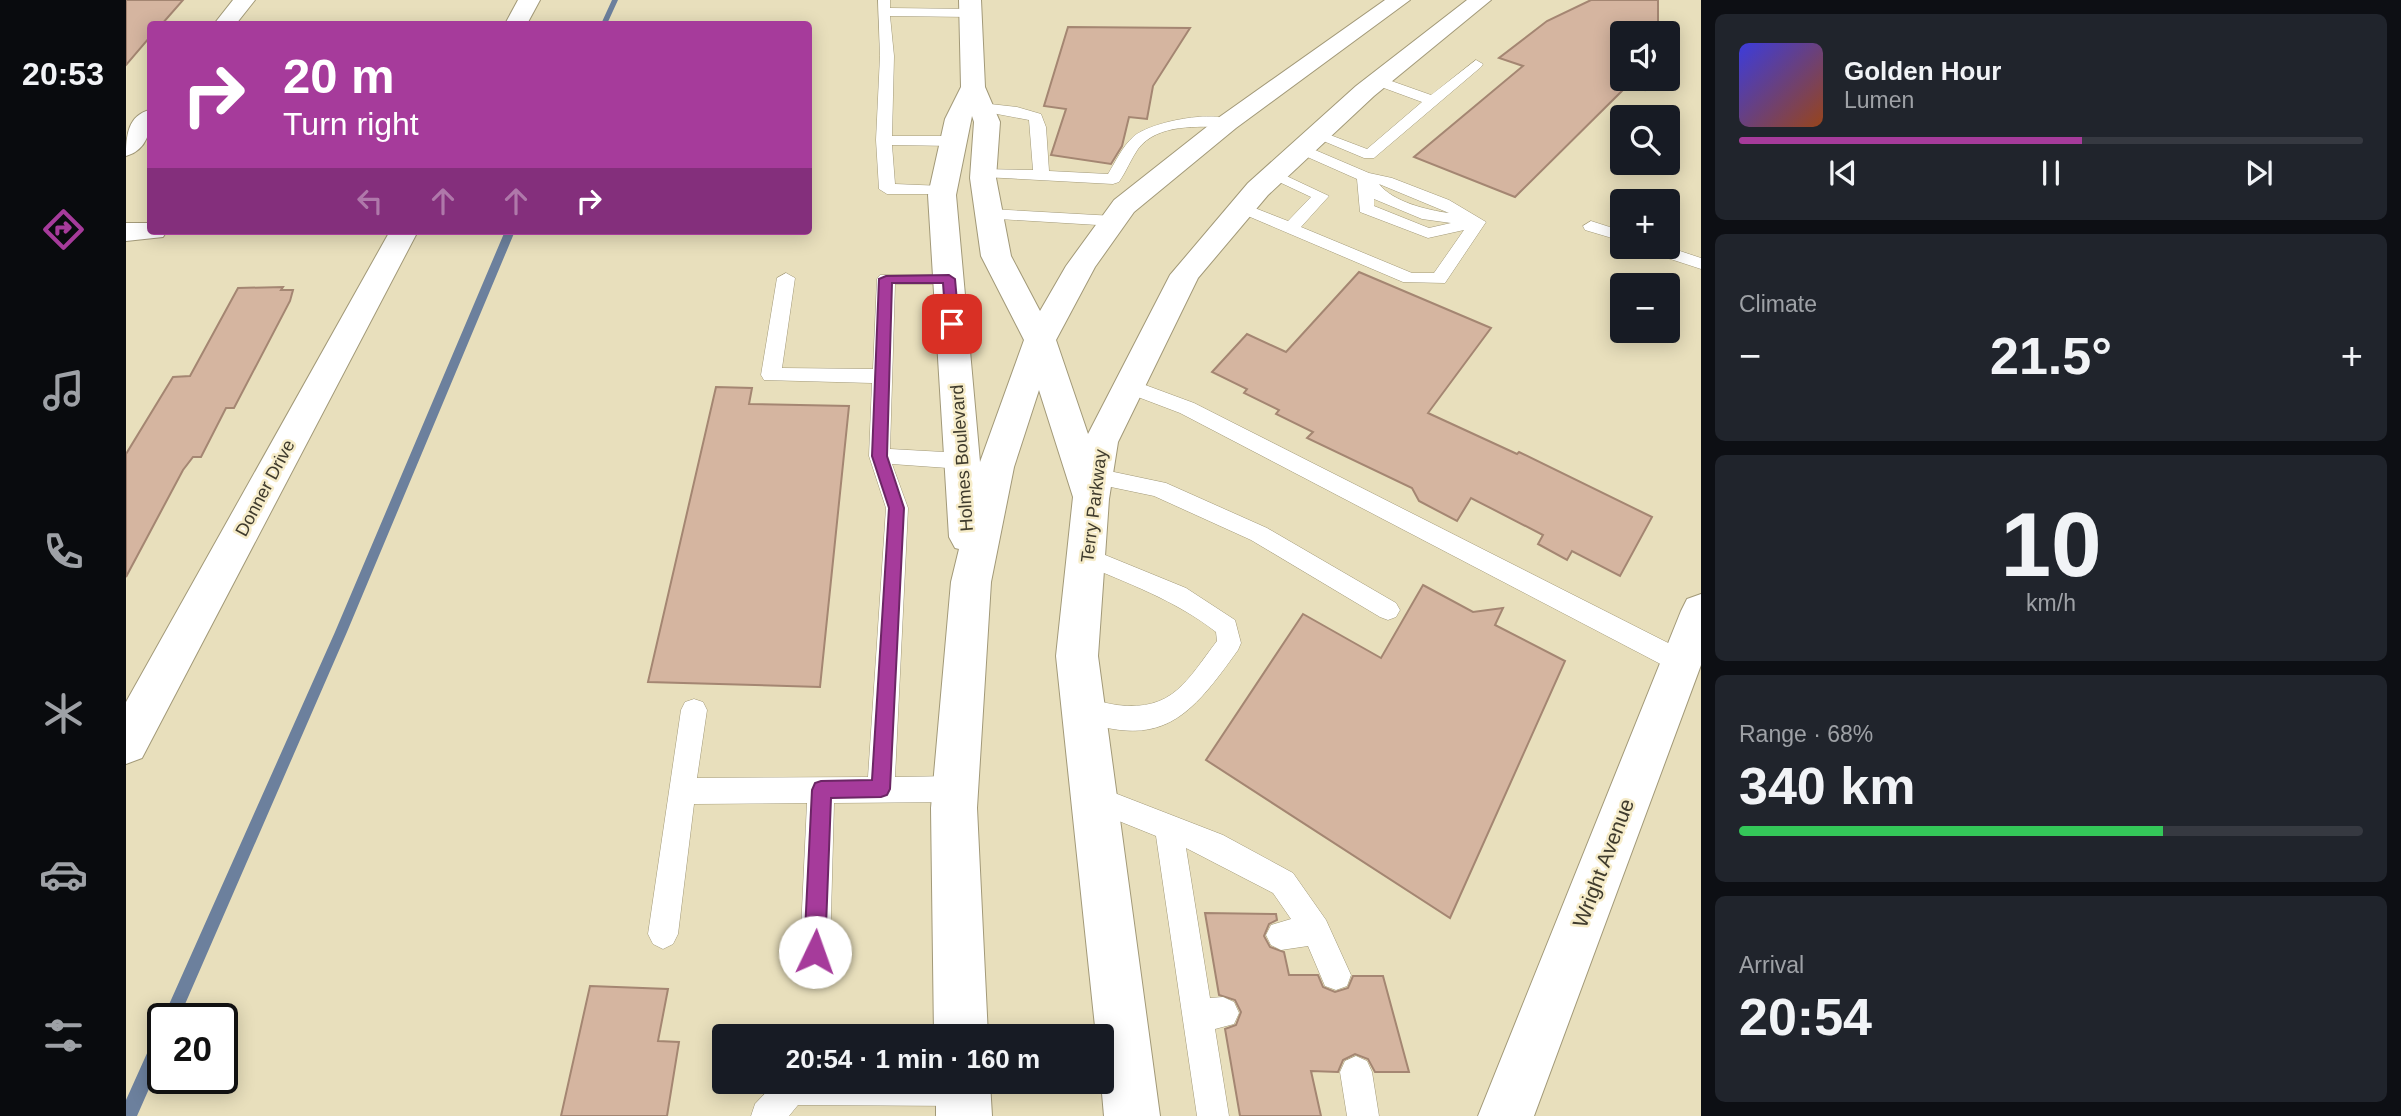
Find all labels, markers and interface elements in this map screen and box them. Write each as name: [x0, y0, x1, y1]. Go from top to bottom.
map controls: [1610, 21, 1680, 343]
button: sound: [1610, 21, 1680, 91]
icon: right: [168, 49, 259, 140]
text: 20 m: [283, 49, 395, 103]
text: 20:53: [22, 56, 104, 92]
text: Golden Hour: [1844, 56, 2001, 86]
text: Lumen: [1844, 87, 1914, 113]
button: search: [1610, 105, 1680, 175]
text: Turn right: [283, 106, 419, 142]
icon: previous: [1824, 154, 1862, 192]
icon: pause: [2032, 154, 2070, 192]
icon: next: [2240, 154, 2278, 192]
icon: left: [351, 182, 389, 220]
icon: ahead: [424, 182, 462, 220]
icon: ahead: [497, 182, 535, 220]
icon: right: [570, 182, 608, 220]
button: +: [1610, 189, 1680, 259]
icon: directions: [39, 205, 88, 254]
button: −: [1610, 273, 1680, 343]
text: Climate: [1739, 291, 1817, 317]
pin: [922, 294, 982, 354]
icon: arrive: [933, 305, 971, 343]
text: 21.5°: [1990, 327, 2112, 385]
text: −: [1739, 335, 1761, 377]
text: +: [2341, 335, 2363, 377]
icon: music: [39, 366, 88, 415]
street label: Holmes Boulevard: [947, 384, 977, 532]
street label: Donner Drive: [231, 436, 299, 540]
street label: Terry Parkway: [1077, 448, 1111, 564]
text: 10: [2000, 494, 2102, 595]
icon: phone: [39, 527, 88, 576]
text: km/h: [2026, 590, 2076, 616]
icon: climate: [39, 689, 88, 738]
text: Range · 68%: [1739, 721, 1873, 747]
text: 340 km: [1739, 757, 1915, 815]
street label: Wright Avenue: [1568, 795, 1638, 931]
icon: car: [39, 850, 88, 899]
position arrow: [778, 915, 852, 989]
text: Arrival: [1739, 952, 1804, 978]
text: 20:54: [1739, 988, 1872, 1046]
speed limit sign: 20: [147, 1003, 238, 1094]
icon: filters: [39, 1011, 88, 1060]
text: 20:54 · 1 min · 160 m: [786, 1044, 1040, 1074]

